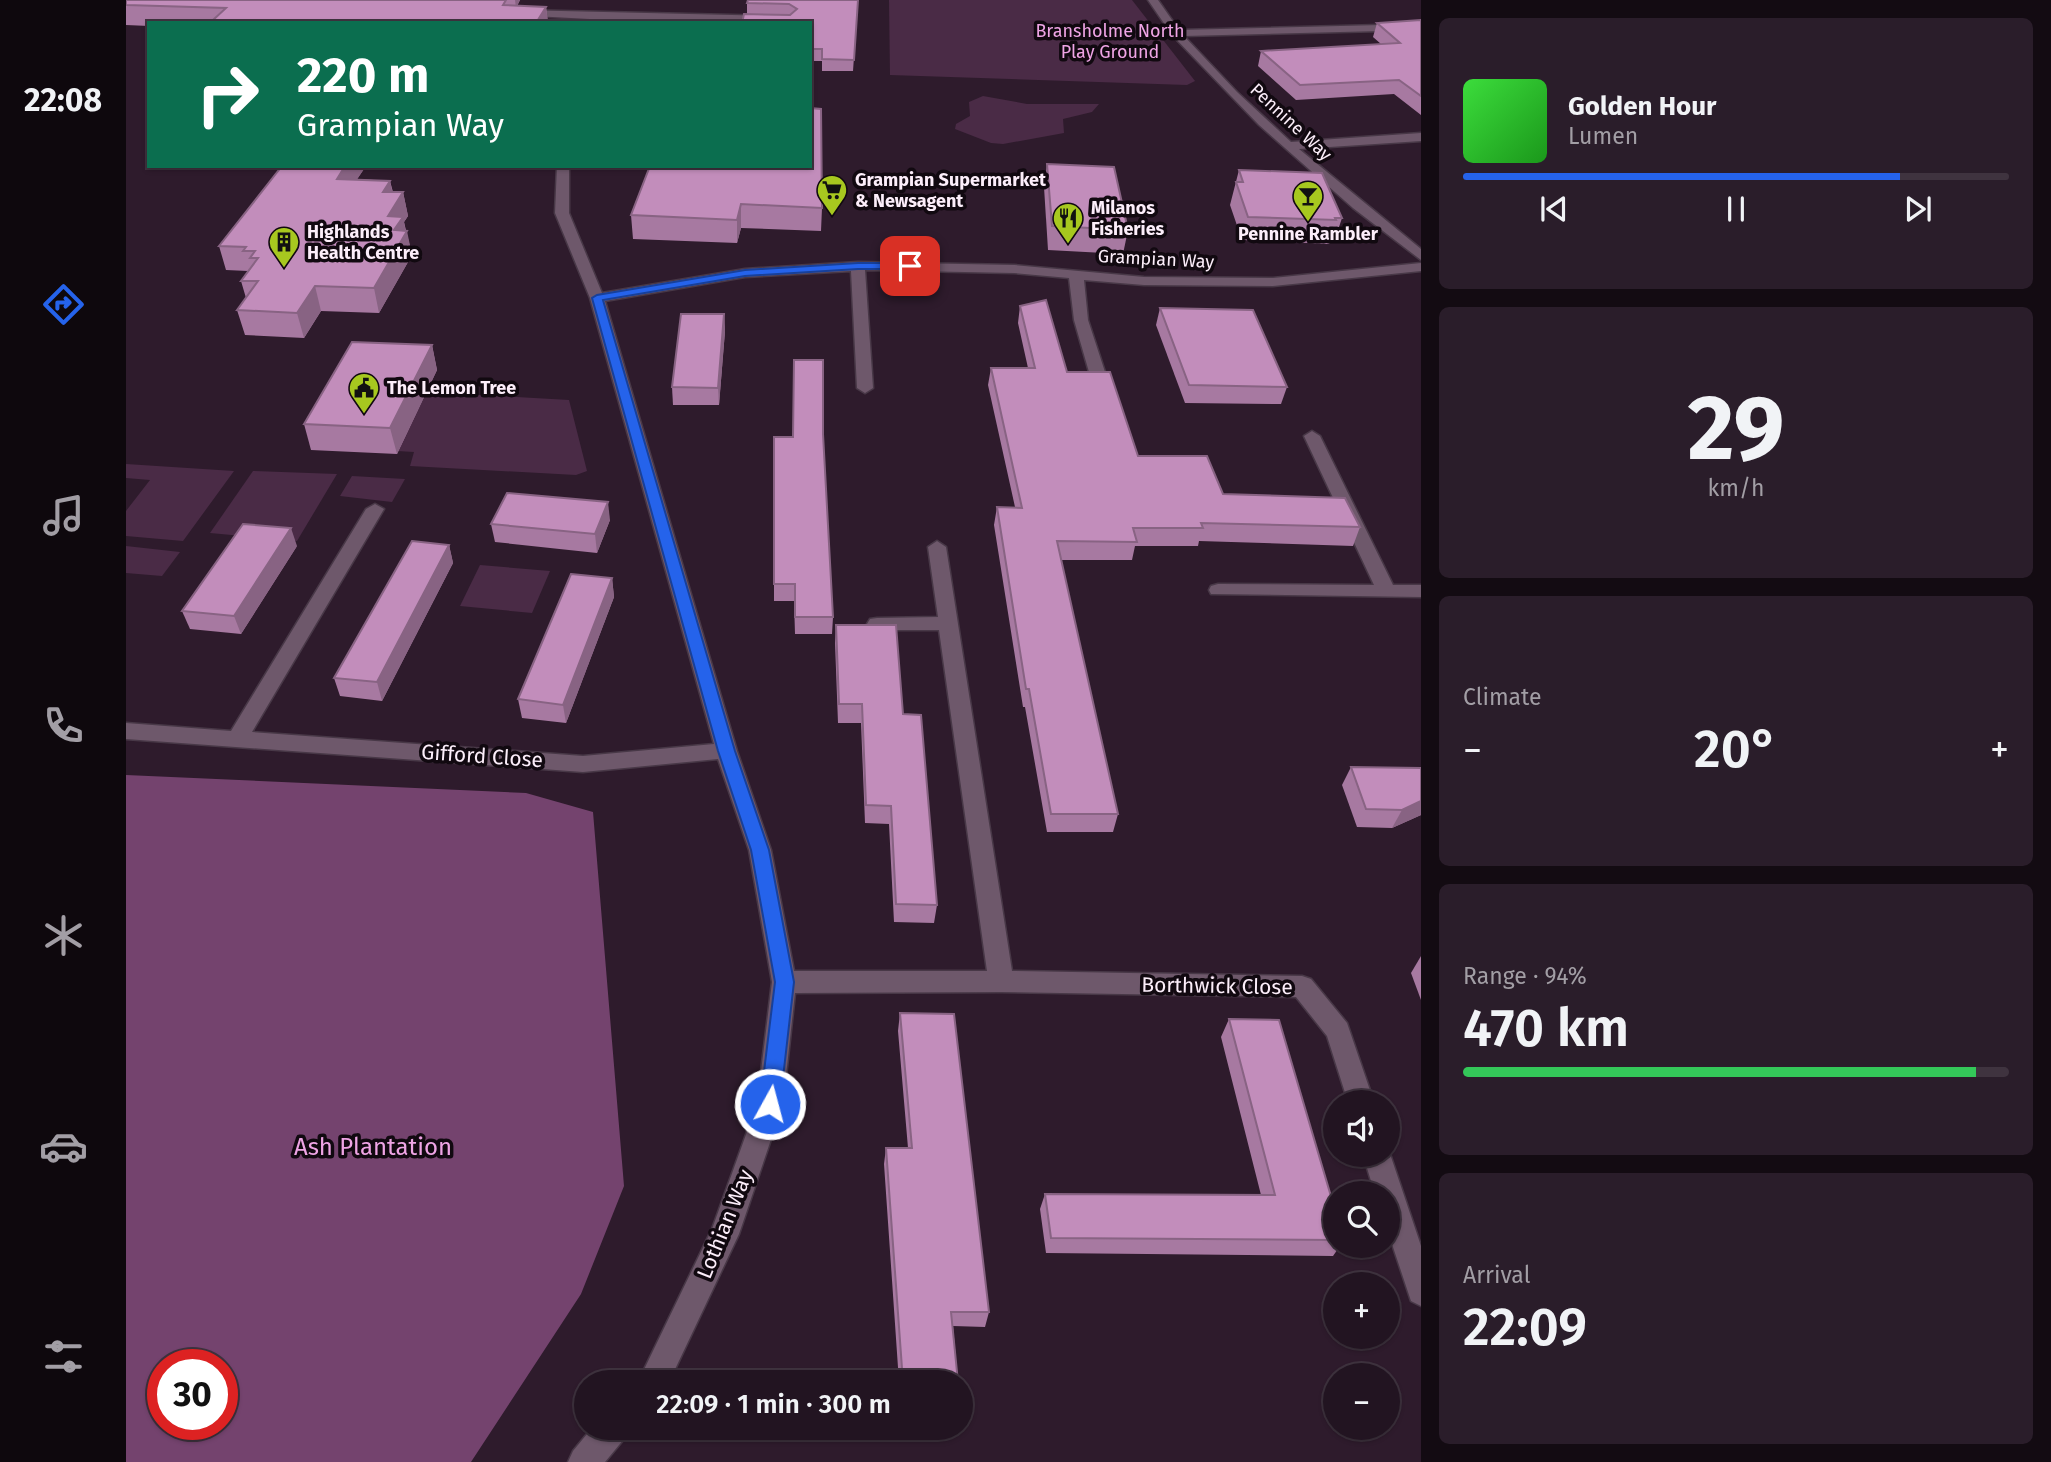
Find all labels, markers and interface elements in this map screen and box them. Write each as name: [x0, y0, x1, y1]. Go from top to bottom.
park label: Bransholme North Play Ground: [1035, 20, 1185, 63]
text: 220 m: [297, 46, 429, 105]
icon: right: [182, 49, 273, 140]
street label: Pennine Way: [1246, 79, 1337, 166]
text: 22:08: [24, 81, 102, 119]
text: Golden Hour: [1568, 91, 1716, 122]
text: Grampian Way: [297, 106, 504, 144]
text: Lumen: [1568, 122, 1638, 150]
place label: Grampian Supermarket & Newsagent: [855, 169, 1047, 212]
supermarket icon: Grampian Supermarket & Newsagent: [815, 173, 849, 217]
bar icon: Pennine Rambler: [1291, 179, 1325, 223]
icon: previous: [1535, 190, 1573, 228]
icon: pause: [1717, 190, 1755, 228]
icon: next: [1899, 190, 1937, 228]
place label: Milanos Fisheries: [1091, 197, 1165, 240]
restaurant icon: Milanos Fisheries: [1051, 201, 1085, 245]
place label: Highlands Health Centre: [307, 221, 419, 264]
place label: Pennine Rambler: [1238, 223, 1379, 245]
building icon: Highlands Health Centre: [267, 225, 301, 269]
pin: [880, 236, 940, 296]
street label: Grampian Way: [1097, 245, 1215, 273]
icon: arrive: [891, 247, 929, 285]
icon: directions: [39, 280, 88, 329]
public building icon: The Lemon Tree: [347, 371, 381, 415]
text: 29: [1687, 374, 1785, 483]
place label: The Lemon Tree: [387, 377, 516, 399]
text: km/h: [1708, 474, 1764, 502]
icon: music: [39, 491, 88, 540]
text: Climate: [1463, 683, 1542, 711]
icon: phone: [39, 701, 88, 750]
text: 20°: [1694, 718, 1778, 781]
text: −: [1463, 727, 1482, 773]
text: +: [1990, 727, 2009, 773]
street label: Gifford Close: [420, 739, 544, 773]
icon: climate: [39, 911, 88, 960]
text: Range · 94%: [1463, 962, 1587, 990]
street label: Borthwick Close: [1141, 972, 1293, 1000]
text: 470 km: [1463, 997, 1629, 1060]
position arrow: [733, 1067, 807, 1141]
map controls: [1323, 1090, 1400, 1440]
button: sound: [1323, 1090, 1400, 1167]
icon: car: [39, 1122, 88, 1171]
park label: Ash Plantation: [294, 1133, 452, 1161]
street label: Lothian Way: [691, 1165, 759, 1282]
button: search: [1323, 1181, 1400, 1258]
text: Arrival: [1463, 1261, 1530, 1289]
button: +: [1323, 1272, 1400, 1349]
text: 22:09: [1463, 1296, 1587, 1359]
icon: filters: [39, 1332, 88, 1381]
speed limit sign: 30: [147, 1349, 238, 1440]
button: −: [1323, 1363, 1400, 1440]
text: 22:09 · 1 min · 300 m: [656, 1389, 891, 1420]

